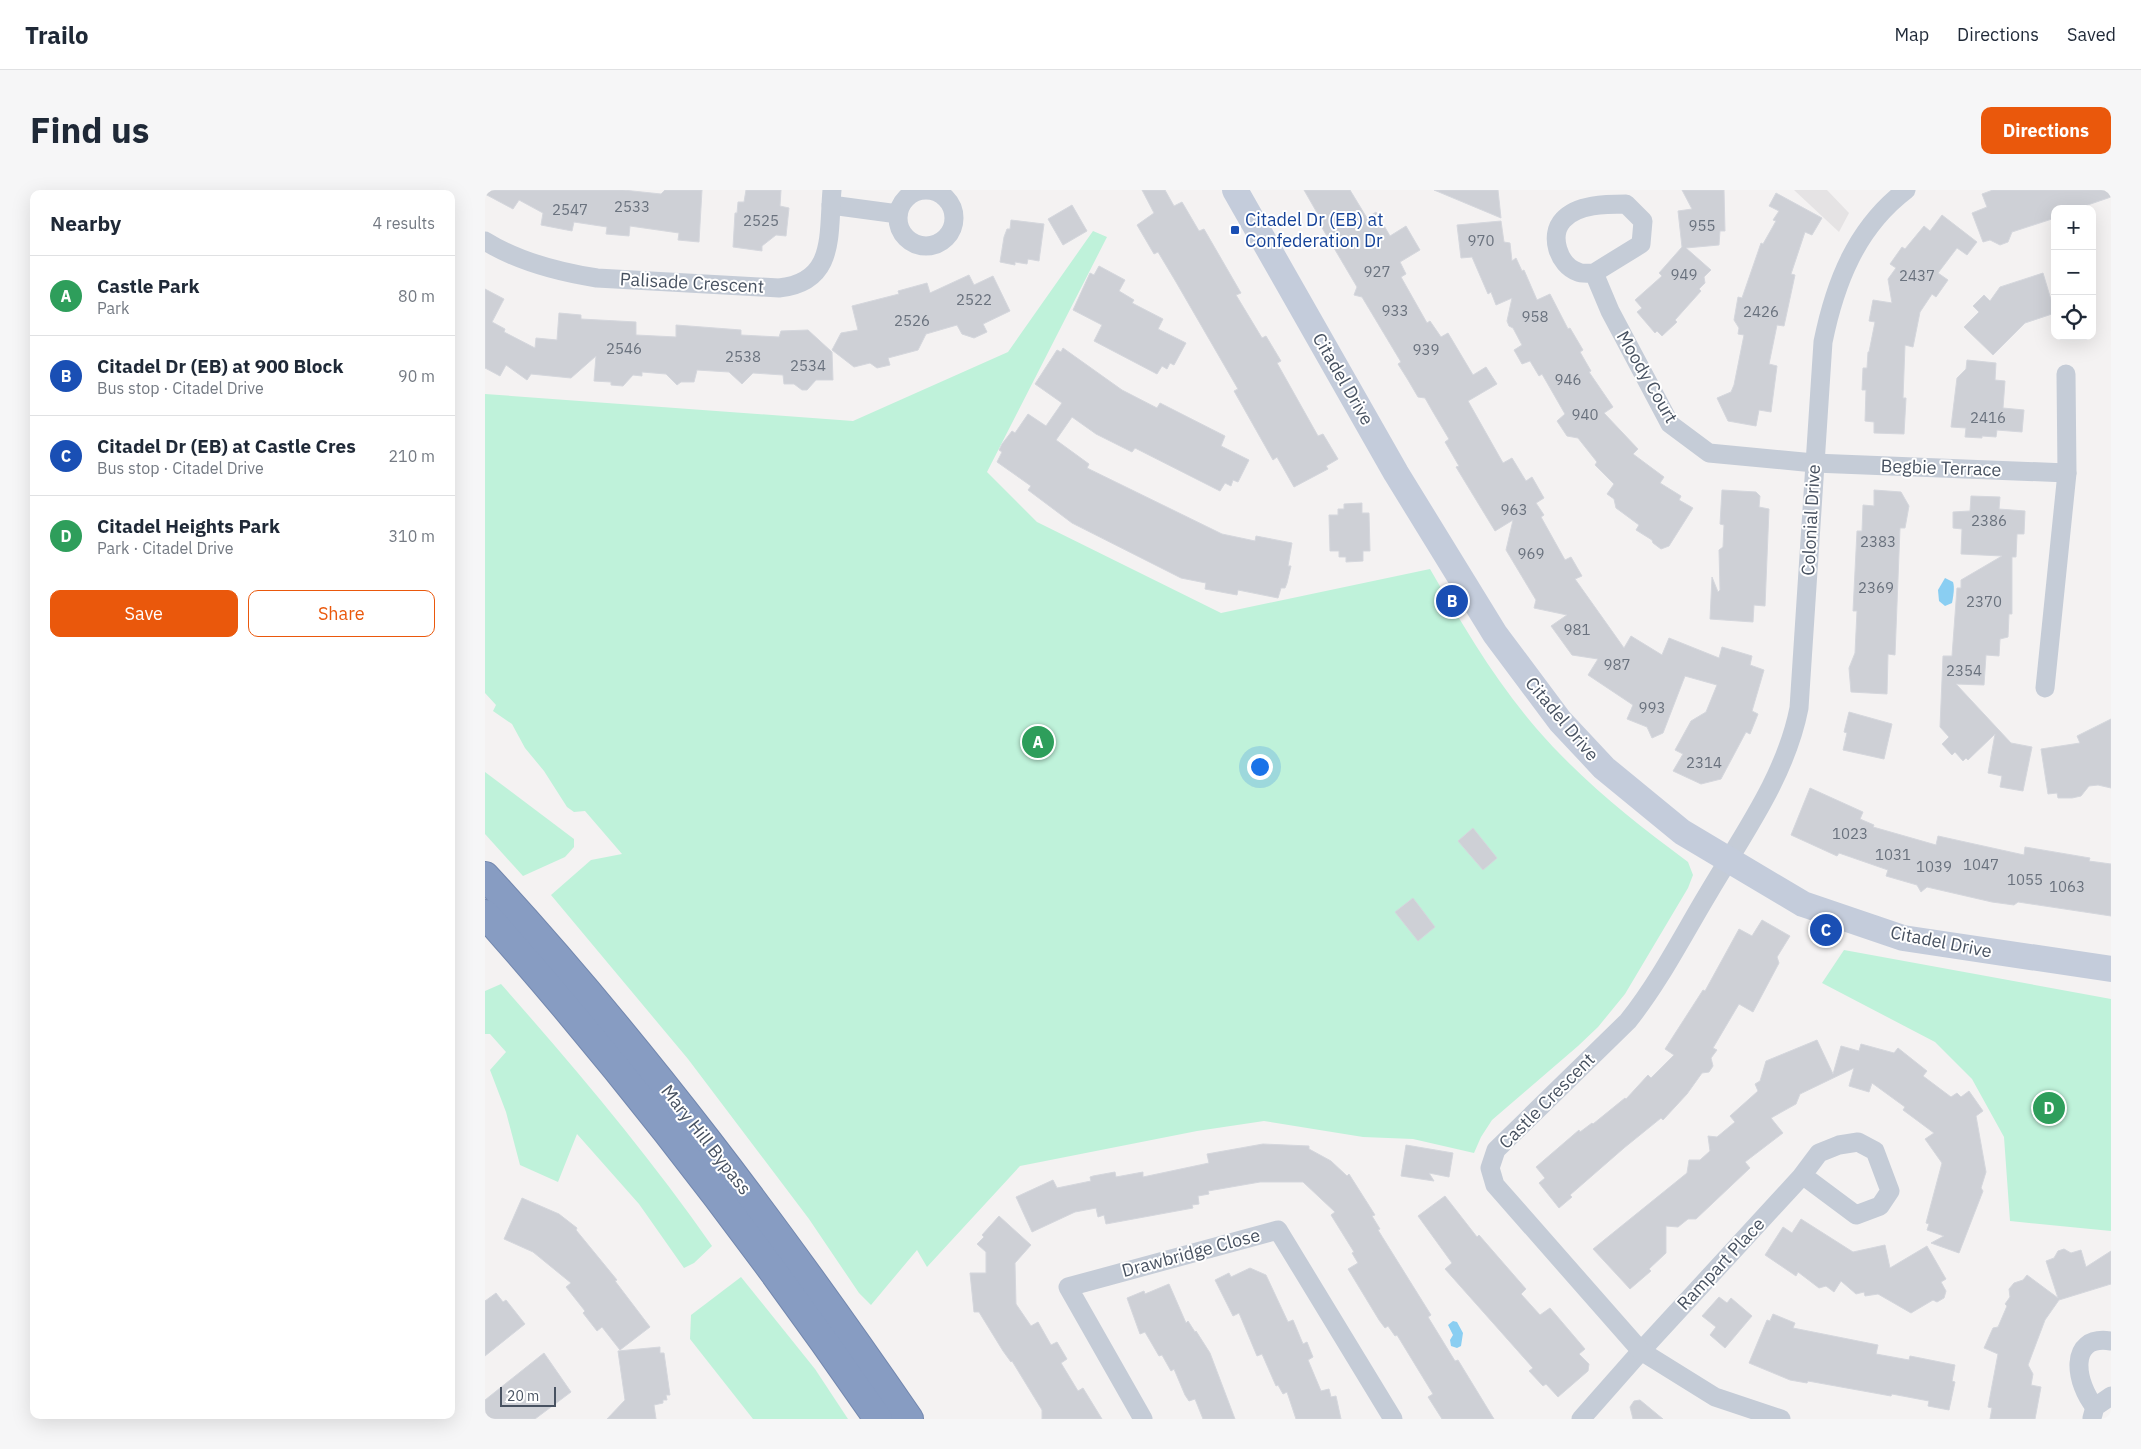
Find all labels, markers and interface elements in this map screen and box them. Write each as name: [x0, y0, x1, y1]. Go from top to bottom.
text: Trailo: [25, 19, 89, 51]
text: Map: [1894, 23, 1929, 46]
text: Directions: [1957, 23, 2039, 46]
text: Saved: [2067, 23, 2116, 46]
text: Find us: [30, 107, 149, 153]
button: Directions: [1981, 107, 2111, 154]
house number: 2533: [614, 197, 650, 216]
house number: 2547: [552, 200, 588, 219]
map controls: [2051, 205, 2096, 340]
button: +: [2051, 205, 2096, 250]
place label: Citadel Dr (EB) at Confederation Dr: [1245, 208, 1384, 252]
text: Nearby: [50, 209, 121, 237]
house number: 2525: [743, 211, 779, 230]
text: 4 results: [372, 213, 435, 233]
house number: 955: [1688, 216, 1716, 235]
marker: Citadel Dr (EB) at Confederation Dr: [1229, 224, 1241, 236]
house number: 970: [1467, 231, 1495, 250]
button: −: [2051, 250, 2096, 295]
house number: 927: [1363, 262, 1391, 281]
house number: 949: [1670, 265, 1698, 284]
house number: 2437: [1899, 266, 1935, 285]
street label: Palisade Crescent: [619, 267, 765, 298]
text: Castle Park: [97, 274, 199, 298]
text: A: [61, 286, 71, 306]
text: 80 m: [398, 286, 435, 306]
house number: 2522: [956, 290, 992, 309]
button: locate: [2051, 295, 2096, 340]
text: Park: [97, 298, 129, 318]
house number: 933: [1381, 301, 1409, 320]
house number: 2426: [1743, 302, 1779, 321]
house number: 958: [1521, 307, 1549, 326]
house number: 2526: [894, 311, 930, 330]
street label: Moody Court: [1612, 326, 1683, 427]
street label: Citadel Drive: [1308, 328, 1379, 429]
house number: 2546: [606, 339, 642, 358]
house number: 939: [1412, 340, 1440, 359]
house number: 2538: [725, 347, 761, 366]
text: Citadel Dr (EB) at 900 Block: [97, 354, 343, 378]
house number: 2534: [790, 356, 826, 375]
text: B: [61, 366, 71, 386]
text: 90 m: [398, 366, 435, 386]
house number: 946: [1554, 370, 1582, 389]
text: Bus stop · Citadel Drive: [97, 378, 264, 398]
house number: 940: [1571, 405, 1599, 424]
house number: 2416: [1970, 408, 2006, 427]
text: Citadel Dr (EB) at Castle Cres: [97, 434, 356, 458]
text: C: [61, 446, 71, 466]
text: 210 m: [388, 446, 435, 466]
street label: Begbie Terrace: [1880, 454, 2002, 481]
text: Bus stop · Citadel Drive: [97, 458, 264, 478]
street label: Colonial Drive: [1796, 464, 1825, 576]
house number: 963: [1500, 500, 1528, 519]
house number: 2386: [1971, 511, 2007, 530]
text: Citadel Heights Park: [97, 514, 280, 538]
text: D: [60, 526, 72, 546]
text: 310 m: [388, 526, 435, 546]
house number: 2383: [1860, 532, 1896, 551]
text: Park · Citadel Drive: [97, 538, 234, 558]
house number: 969: [1517, 544, 1545, 563]
house number: 2369: [1858, 578, 1894, 597]
pin: B: [1436, 582, 1468, 620]
button: Save: [50, 590, 238, 637]
button: Share: [248, 590, 435, 637]
house number: 2370: [1966, 592, 2002, 611]
house number: 981: [1563, 620, 1591, 639]
house number: 987: [1603, 655, 1631, 674]
house number: 2354: [1946, 661, 1982, 680]
street label: Citadel Drive: [1521, 672, 1604, 766]
house number: 993: [1638, 698, 1666, 717]
pin: A: [1022, 723, 1054, 761]
house number: 2314: [1686, 753, 1722, 772]
your location: [1247, 754, 1273, 780]
house number: 1023: [1832, 824, 1868, 843]
house number: 1031: [1875, 845, 1911, 864]
house number: 1047: [1963, 855, 1999, 874]
house number: 1039: [1916, 857, 1952, 876]
house number: 1055: [2007, 870, 2043, 889]
house number: 1063: [2049, 877, 2085, 896]
pin: C: [1810, 911, 1842, 949]
street label: Citadel Drive: [1888, 920, 1994, 963]
street label: Castle Crescent: [1494, 1048, 1600, 1154]
street label: Mary Hill Bypass: [656, 1080, 757, 1199]
pin: D: [2033, 1089, 2065, 1127]
street label: Rampart Place: [1672, 1213, 1769, 1315]
street label: Drawbridge Close: [1119, 1223, 1263, 1282]
scale bar: [500, 1384, 556, 1407]
text: 20 m: [507, 1387, 539, 1405]

